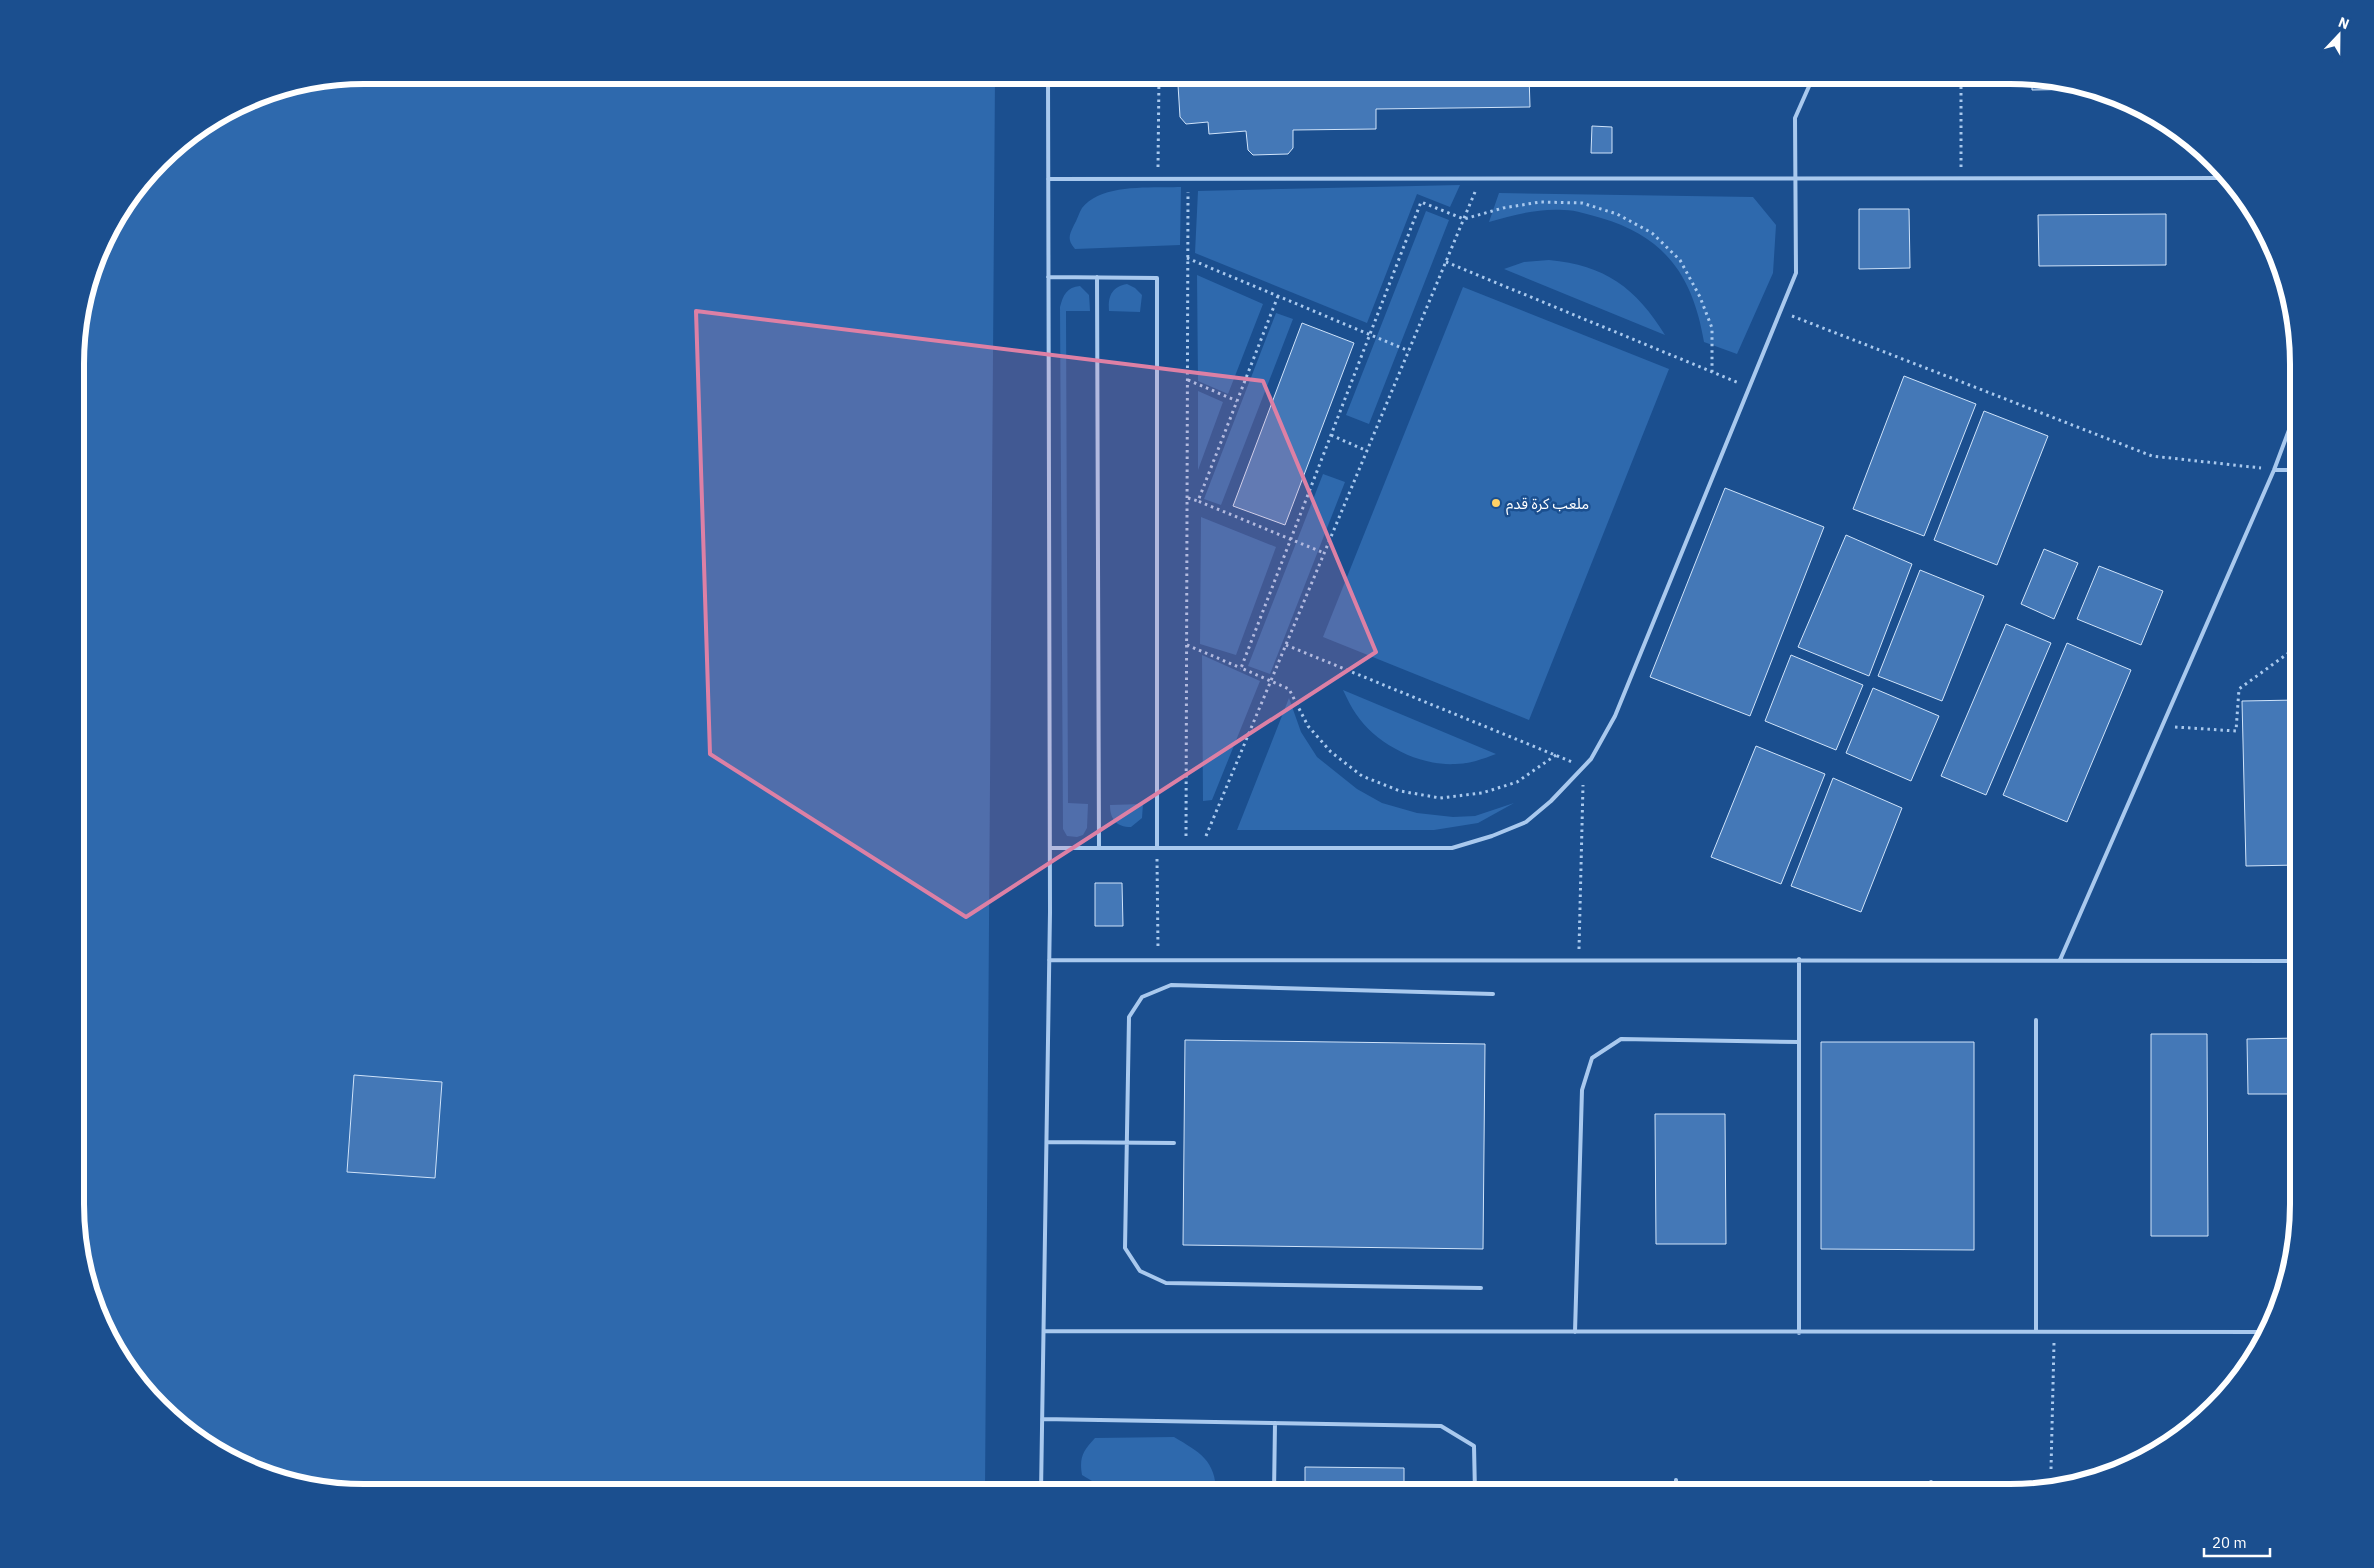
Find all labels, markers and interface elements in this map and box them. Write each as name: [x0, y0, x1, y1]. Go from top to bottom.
north arrow: [2314, 10, 2364, 60]
text: N: [2336, 13, 2352, 33]
place label: ملعب كرة قدم: [1506, 494, 1589, 515]
marker: ملعب كرة قدم: [1490, 497, 1502, 509]
scale bar: [2204, 1526, 2270, 1558]
text: 20 m: [2212, 1533, 2247, 1552]

